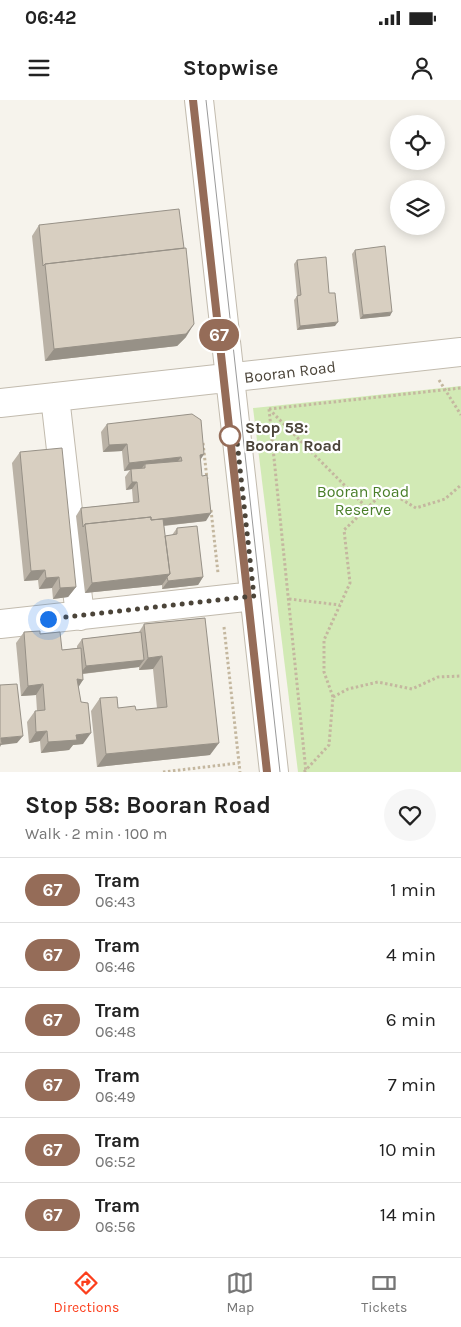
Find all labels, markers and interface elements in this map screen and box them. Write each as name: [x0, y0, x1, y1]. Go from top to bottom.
text: 06:42: [25, 7, 76, 29]
icon: menu: [25, 54, 53, 82]
icon: person: [408, 54, 436, 82]
text: Stopwise: [183, 55, 278, 81]
map controls: [390, 115, 445, 235]
button: locate: [390, 115, 445, 170]
button: layers: [390, 180, 445, 235]
line badge: 67: [196, 319, 242, 351]
text: 67: [209, 324, 229, 346]
street label: Booran Road: [243, 357, 337, 387]
place label: Stop 58: Booran Road: [245, 418, 342, 455]
marker: Stop 58: Booran Road: [219, 425, 241, 447]
park label: Booran Road Reserve: [317, 482, 409, 519]
your location: [36, 607, 61, 632]
button: heart: [384, 789, 436, 841]
text: Stop 58: Booran Road: [25, 791, 271, 819]
text: Walk · 2 min · 100 m: [25, 824, 168, 843]
text: Tram: [95, 870, 140, 892]
text: 67: [43, 879, 62, 901]
text: 1 min: [390, 879, 436, 901]
text: 06:43: [95, 892, 136, 911]
text: Tram: [95, 935, 140, 957]
text: 67: [43, 944, 62, 966]
text: 4 min: [386, 944, 436, 966]
text: 06:46: [95, 957, 135, 976]
text: Tram: [95, 1000, 140, 1022]
text: 67: [43, 1009, 62, 1031]
text: 6 min: [386, 1009, 436, 1031]
text: 06:48: [95, 1022, 136, 1041]
text: Tram: [95, 1065, 140, 1087]
text: 67: [43, 1074, 62, 1096]
text: 7 min: [388, 1074, 436, 1096]
text: 06:49: [95, 1087, 136, 1106]
text: Tram: [95, 1130, 140, 1152]
text: 67: [43, 1139, 62, 1161]
text: 10 min: [379, 1139, 436, 1161]
text: 06:52: [95, 1152, 136, 1171]
text: Tram: [95, 1195, 140, 1217]
text: 67: [43, 1204, 62, 1226]
text: 14 min: [380, 1204, 436, 1226]
text: 06:56: [95, 1217, 136, 1236]
tab: Directions: [54, 1269, 119, 1316]
tab: Map: [226, 1269, 254, 1316]
tab: Tickets: [361, 1269, 407, 1316]

